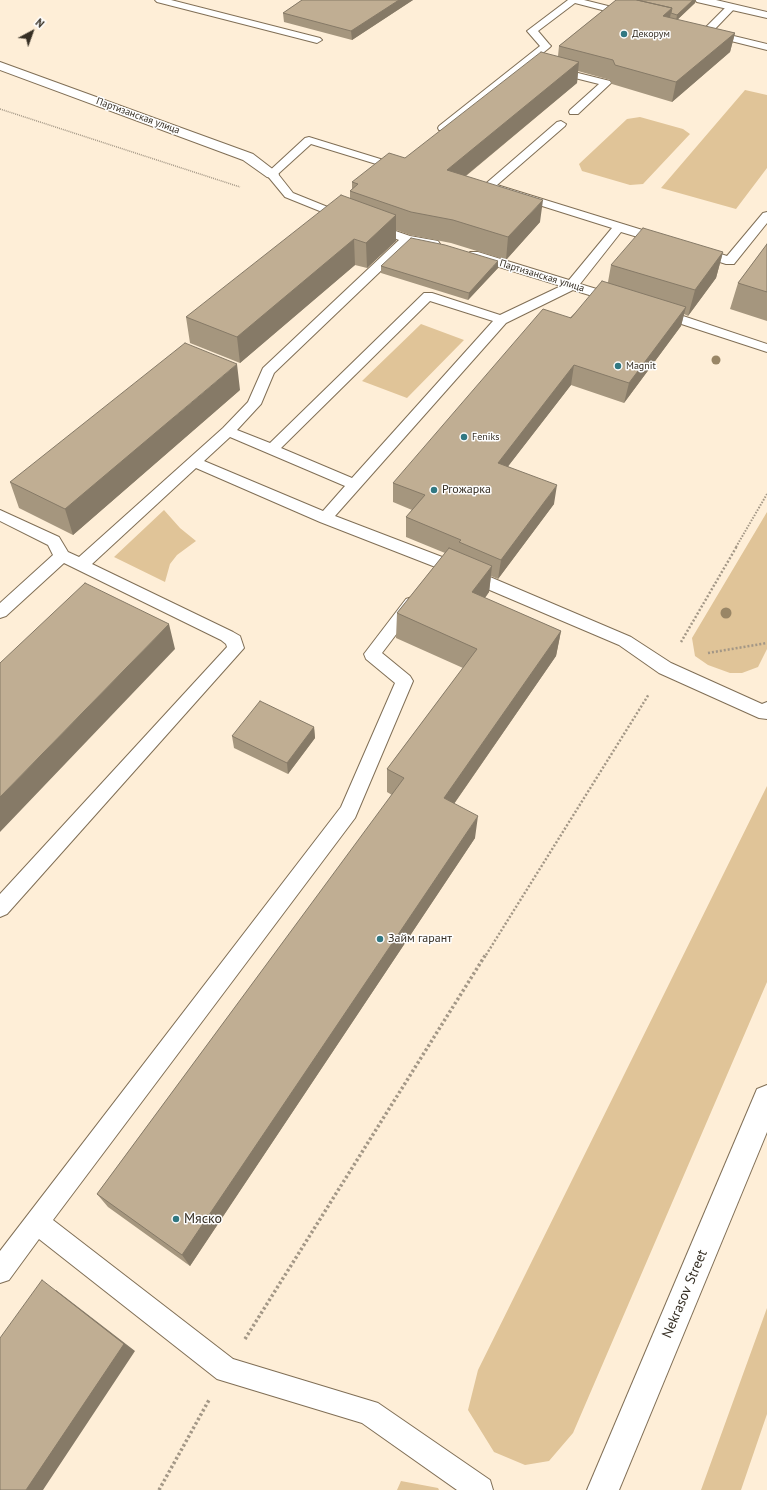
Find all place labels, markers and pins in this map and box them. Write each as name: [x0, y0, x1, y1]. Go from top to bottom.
place label: Декорум: [632, 28, 670, 40]
marker: Декорум: [619, 29, 629, 39]
place label: Magnit: [626, 360, 656, 372]
marker: Magnit: [613, 361, 623, 371]
place label: Feniks: [472, 431, 499, 443]
marker: Feniks: [459, 432, 469, 442]
place label: Proжарка: [442, 483, 491, 497]
marker: Proжарка: [429, 485, 439, 495]
place label: Займ гарант: [388, 932, 452, 946]
marker: Займ гарант: [375, 934, 385, 944]
place label: Мяско: [184, 1211, 222, 1227]
marker: Мяско: [171, 1214, 181, 1224]

